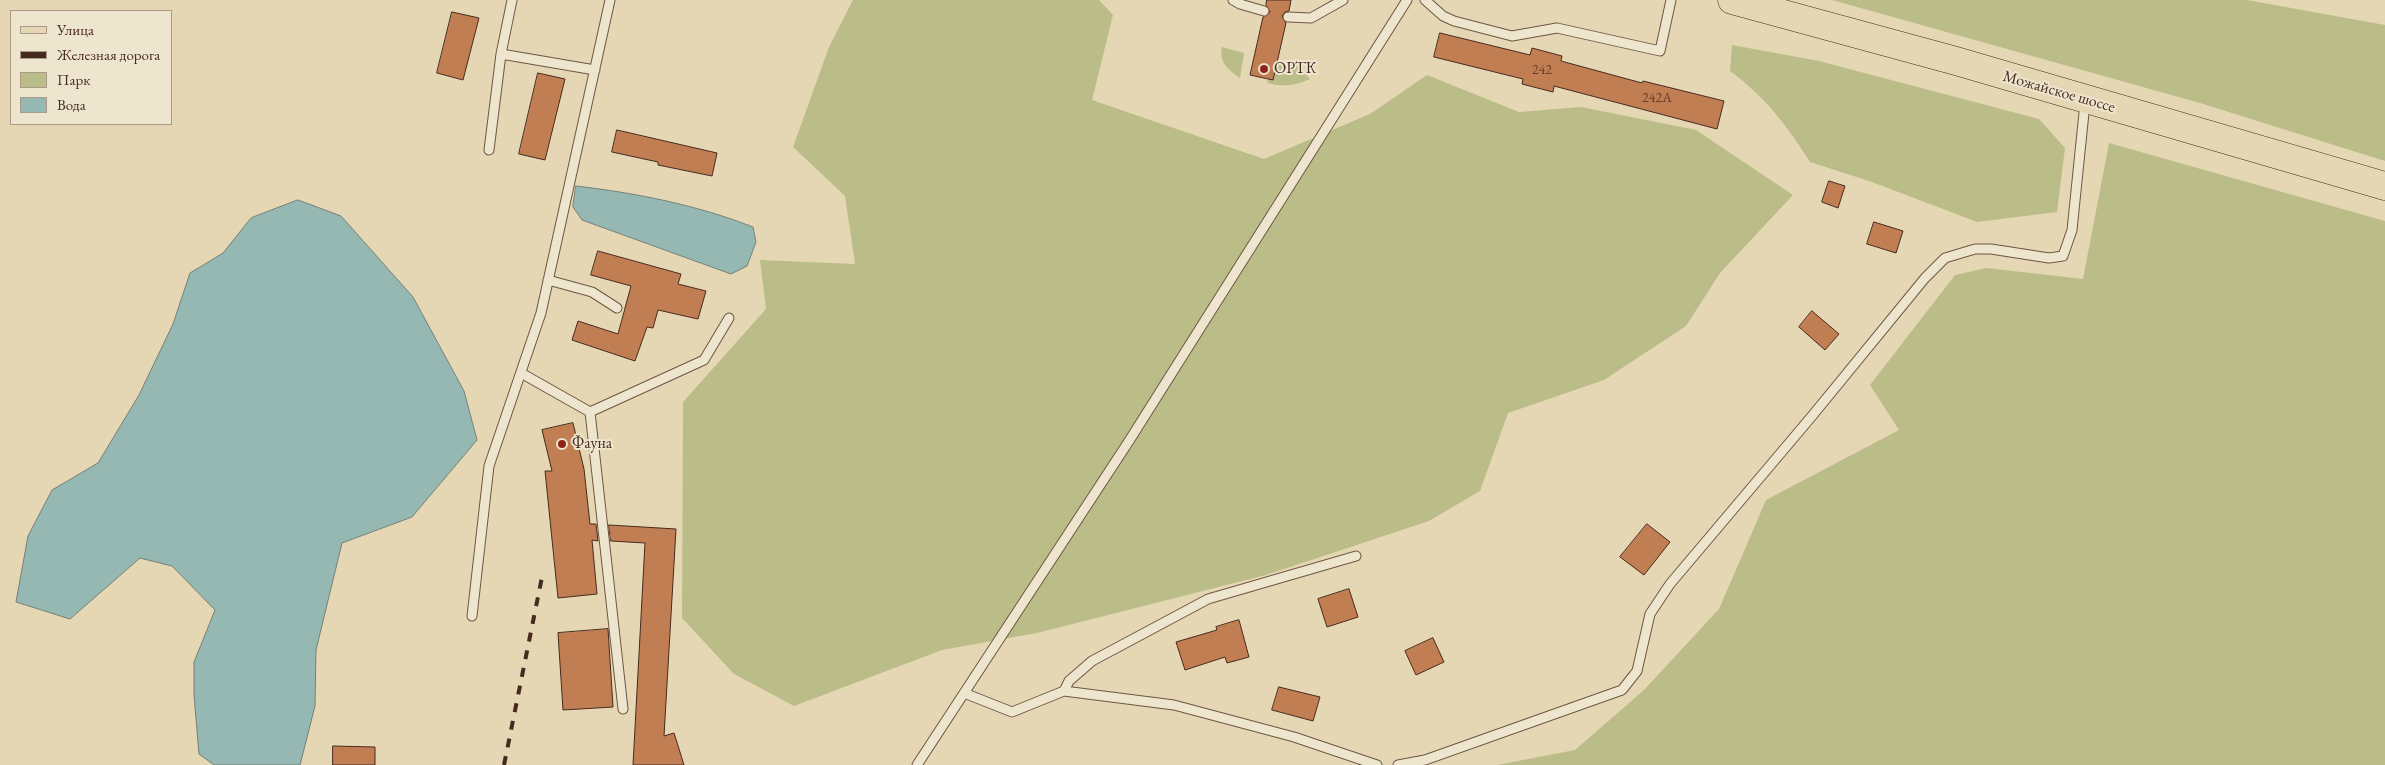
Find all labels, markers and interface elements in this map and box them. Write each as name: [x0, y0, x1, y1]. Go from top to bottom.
legend: [10, 10, 172, 125]
text: Улица: [57, 20, 94, 39]
text: Железная дорога: [57, 45, 160, 64]
place label: ОРТК: [1274, 59, 1316, 79]
house number: 242: [1532, 62, 1552, 78]
marker: ОРТК: [1258, 63, 1270, 75]
street label: Можайское шоссе: [2001, 67, 2117, 117]
text: Парк: [57, 70, 90, 89]
house number: 242А: [1642, 90, 1672, 106]
text: Вода: [57, 95, 86, 114]
place label: Фауна: [572, 434, 612, 454]
marker: Фауна: [556, 438, 568, 450]

